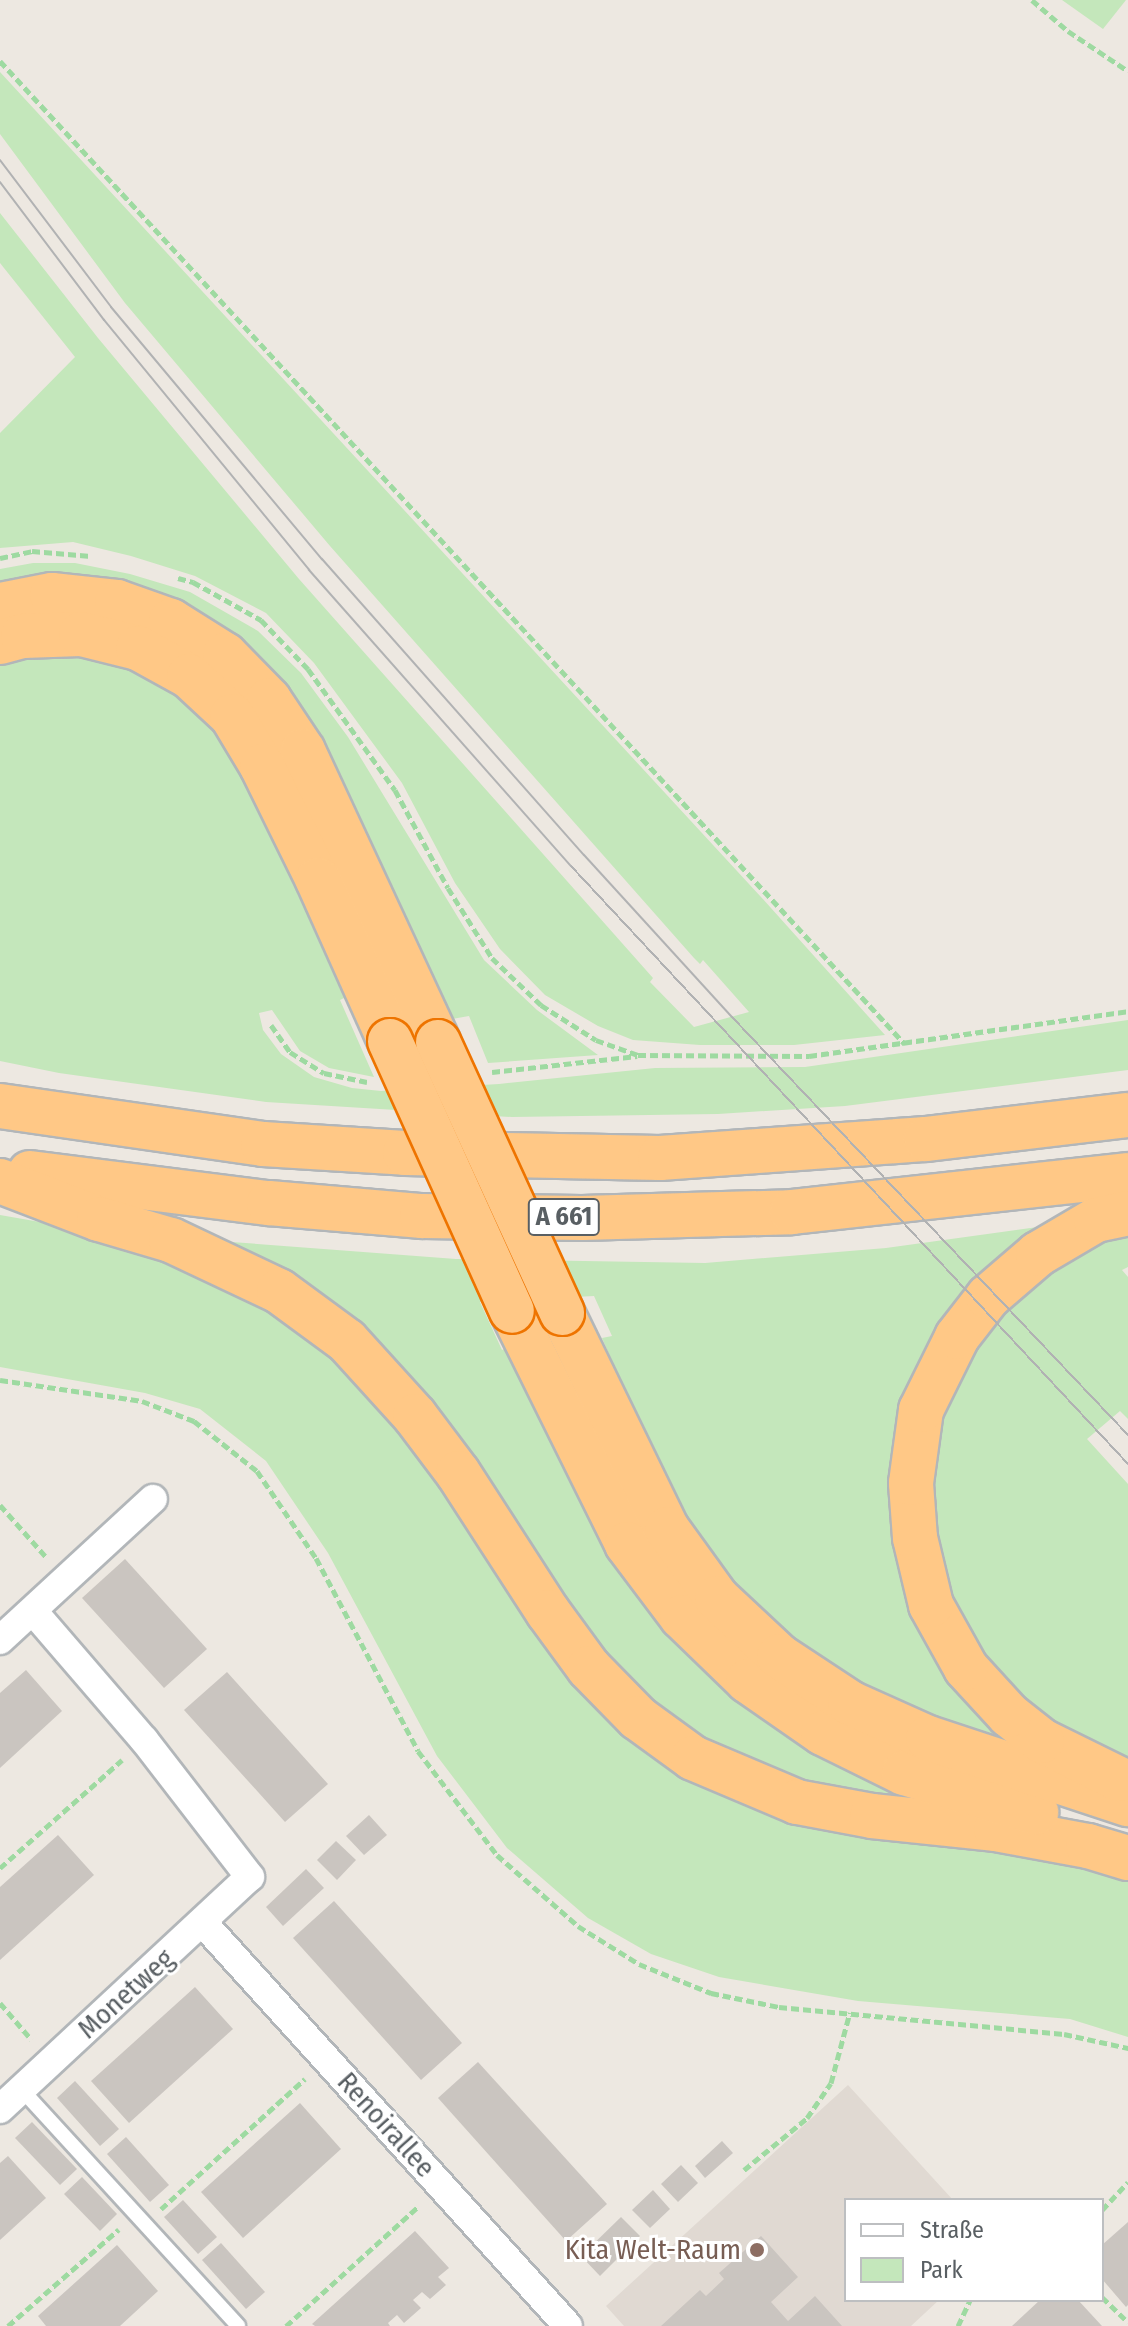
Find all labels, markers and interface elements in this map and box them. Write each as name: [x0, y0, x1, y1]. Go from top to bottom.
road number: A 661: [526, 1195, 602, 1239]
street label: Monetweg: [71, 1942, 181, 2046]
street label: Renoirallee: [330, 2066, 442, 2184]
legend: [844, 2198, 1104, 2302]
text: Straße: [920, 2216, 984, 2244]
place label: Kita Welt-Raum: [565, 2233, 741, 2267]
marker: Kita Welt-Raum: [748, 2241, 766, 2259]
text: Park: [920, 2256, 963, 2284]

